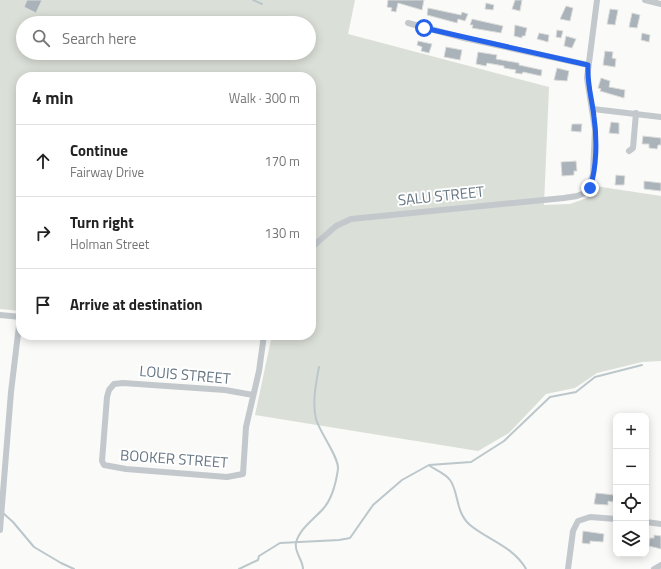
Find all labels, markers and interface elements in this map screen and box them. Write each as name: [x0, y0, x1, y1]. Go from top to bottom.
search box: [16, 16, 316, 60]
route start: [415, 19, 433, 37]
icon: search: [30, 27, 52, 49]
text: Search here: [62, 27, 136, 50]
text: 4 min: [32, 85, 73, 111]
text: Walk · 300 m: [229, 88, 300, 108]
text: Continue: [70, 139, 128, 162]
icon: ahead: [32, 150, 54, 172]
text: 170 m: [264, 151, 300, 171]
text: Fairway Drive: [70, 162, 144, 182]
route end: [581, 179, 599, 197]
street label: SALU STREET: [397, 180, 485, 211]
text: Turn right: [70, 211, 134, 234]
icon: right: [32, 222, 54, 244]
text: 130 m: [264, 223, 300, 243]
text: Holman Street: [70, 234, 149, 254]
text: Arrive at destination: [70, 293, 203, 316]
icon: arrive: [32, 294, 54, 316]
street label: LOUIS STREET: [139, 359, 232, 390]
map controls: [613, 413, 649, 557]
button: +: [613, 413, 649, 449]
street label: BOOKER STREET: [119, 443, 229, 474]
button: −: [613, 449, 649, 485]
button: locate: [613, 485, 649, 521]
button: layers: [613, 521, 649, 557]

